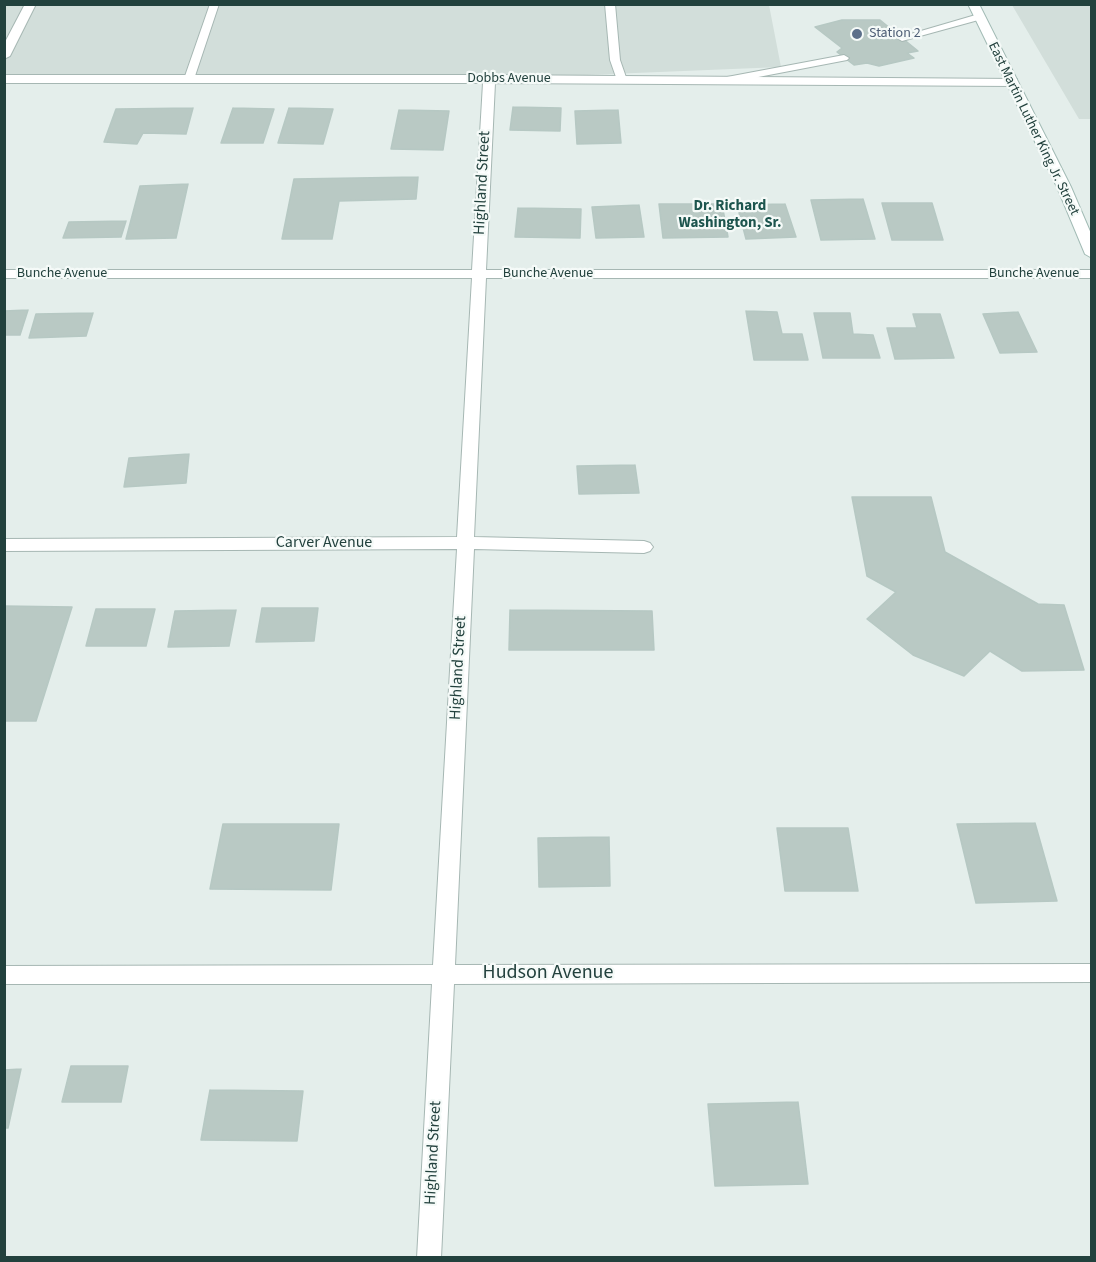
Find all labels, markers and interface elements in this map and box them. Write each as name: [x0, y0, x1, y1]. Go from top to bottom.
place label: Station 2: [869, 26, 921, 42]
marker: Station 2: [850, 27, 864, 41]
street label: East Martin Luther King Jr. Street: [984, 40, 1082, 218]
street label: Dobbs Avenue: [467, 71, 551, 87]
street label: Highland Street: [471, 130, 495, 236]
district label: Dr. Richard Washington, Sr.: [678, 198, 782, 233]
street label: Bunche Avenue: [17, 266, 107, 282]
street label: Bunche Avenue: [503, 266, 593, 282]
street label: Bunche Avenue: [989, 266, 1079, 282]
street label: Carver Avenue: [276, 533, 372, 553]
street label: Highland Street: [447, 615, 471, 721]
street label: Hudson Avenue: [483, 962, 613, 986]
street label: Highland Street: [422, 1100, 446, 1206]

